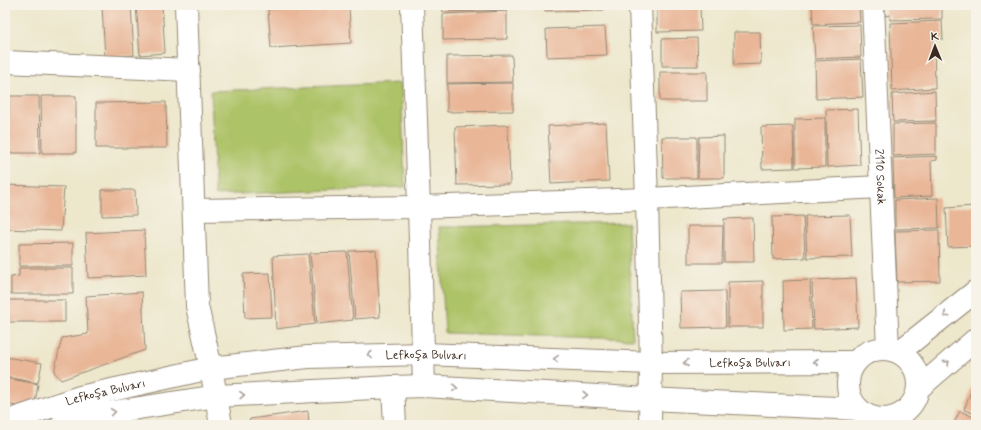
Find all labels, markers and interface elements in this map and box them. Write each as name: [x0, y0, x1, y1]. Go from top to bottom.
north arrow: [915, 26, 955, 66]
text: K: [931, 30, 939, 44]
street label: 2110 Sokak: [870, 149, 889, 205]
one-way arrow: [943, 311, 950, 318]
street label: Lefkoşa Bulvarı: [385, 347, 467, 365]
one-way arrow: [367, 351, 373, 360]
one-way arrow: [553, 355, 559, 364]
street label: Lefkoşa Bulvarı: [709, 355, 791, 372]
one-way arrow: [813, 358, 819, 366]
one-way arrow: [683, 359, 689, 367]
one-way arrow: [943, 361, 950, 368]
street label: Lefkoşa Bulvarı: [64, 376, 147, 410]
one-way arrow: [452, 383, 458, 392]
one-way arrow: [239, 391, 245, 399]
one-way arrow: [582, 391, 588, 400]
one-way arrow: [110, 408, 116, 417]

